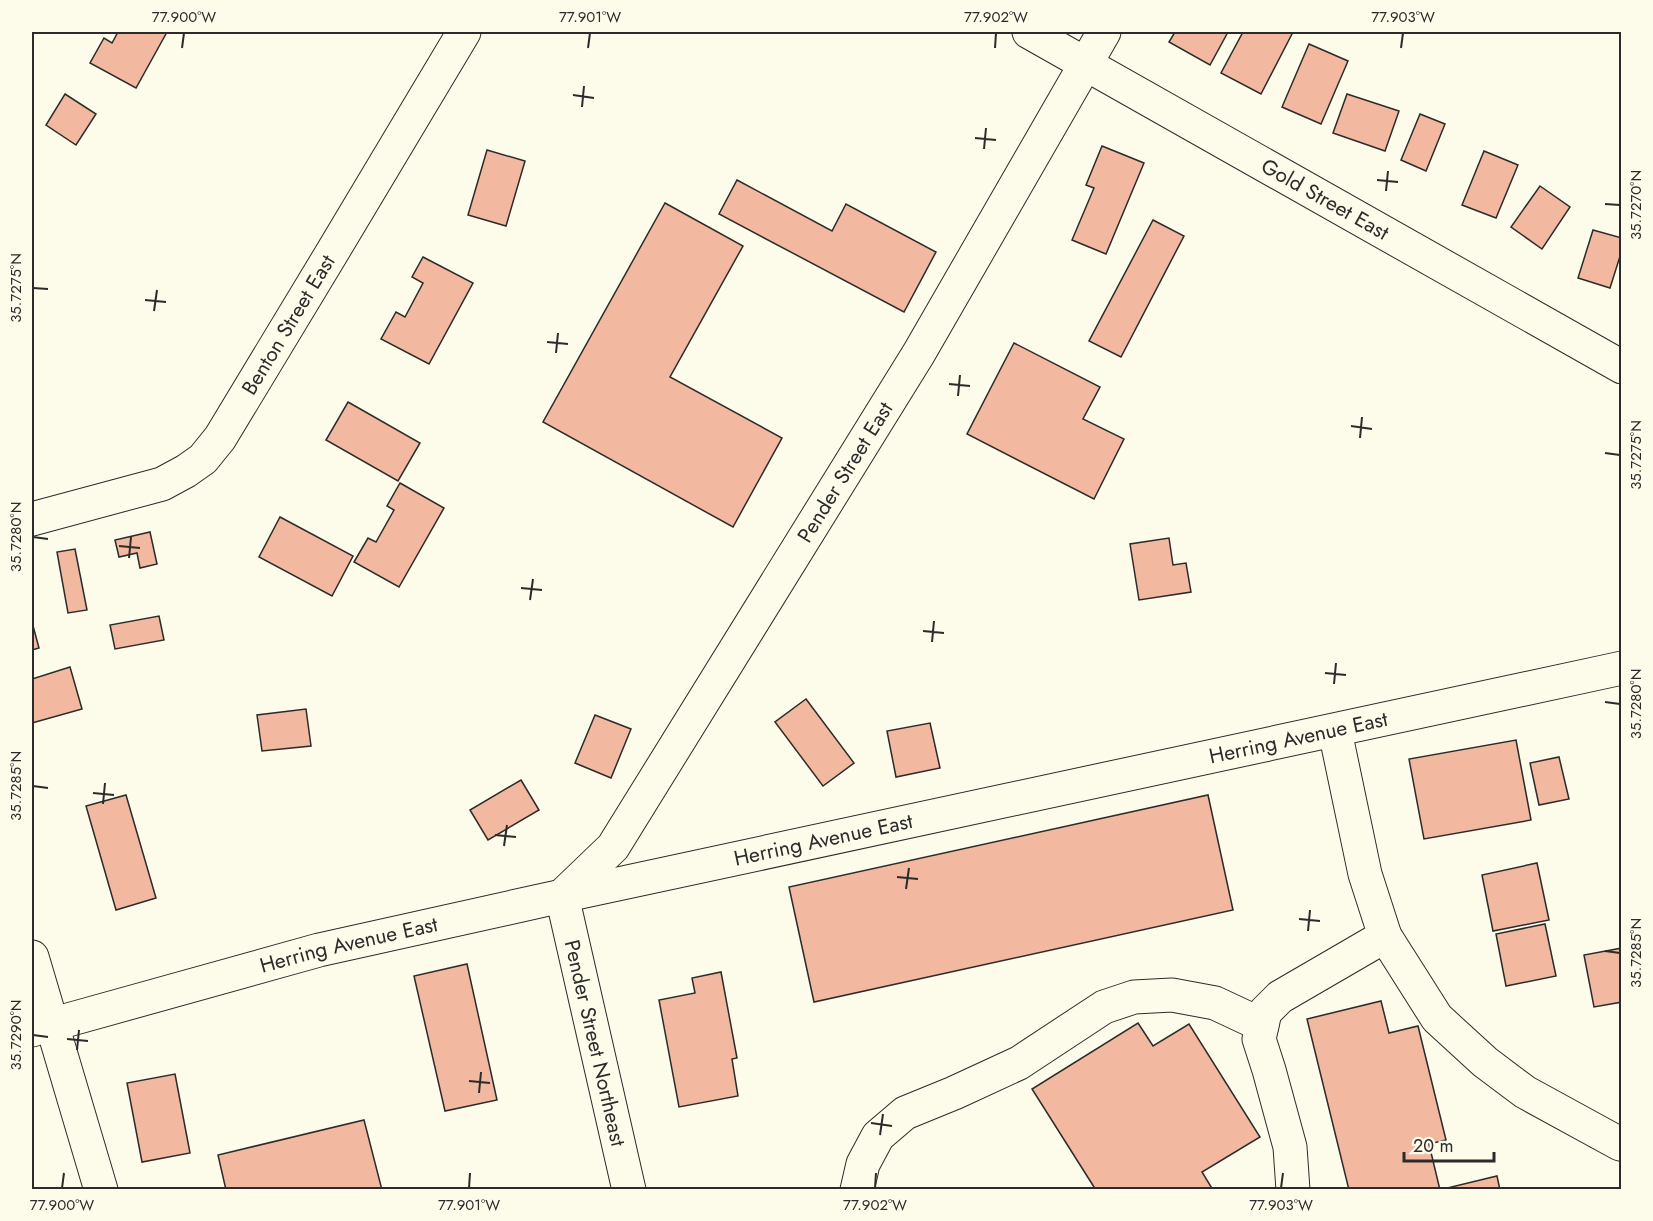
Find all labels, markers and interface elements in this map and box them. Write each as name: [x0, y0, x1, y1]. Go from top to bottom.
text: 77.900°W: [152, 6, 216, 28]
text: 77.901°W: [559, 6, 621, 28]
text: 77.902°W: [964, 6, 1028, 28]
text: 77.903°W: [1371, 6, 1435, 28]
street label: Gold Street East: [1256, 151, 1394, 247]
text: 35.7270°N: [1625, 170, 1647, 240]
street label: Benton Street East: [234, 249, 342, 401]
text: 35.7275°N: [5, 253, 27, 323]
street label: Pender Street East: [790, 396, 900, 549]
text: 35.7275°N: [1625, 420, 1647, 490]
text: 35.7280°N: [5, 502, 27, 572]
text: 35.7280°N: [1625, 669, 1647, 739]
street label: Herring Avenue East: [1206, 704, 1390, 771]
text: 35.7285°N: [5, 751, 27, 821]
street label: Herring Avenue East: [731, 806, 915, 874]
street label: Herring Avenue East: [256, 909, 440, 981]
text: 35.7285°N: [1625, 918, 1647, 988]
street label: Pender Street Northeast: [557, 937, 633, 1149]
text: 35.7290°N: [5, 1000, 27, 1071]
scale bar: [1404, 1125, 1494, 1163]
text: 20 m: [1413, 1133, 1453, 1159]
text: 77.900°W: [30, 1194, 94, 1216]
text: 77.901°W: [438, 1194, 500, 1216]
text: 77.902°W: [843, 1194, 907, 1216]
text: 77.903°W: [1249, 1194, 1313, 1216]

